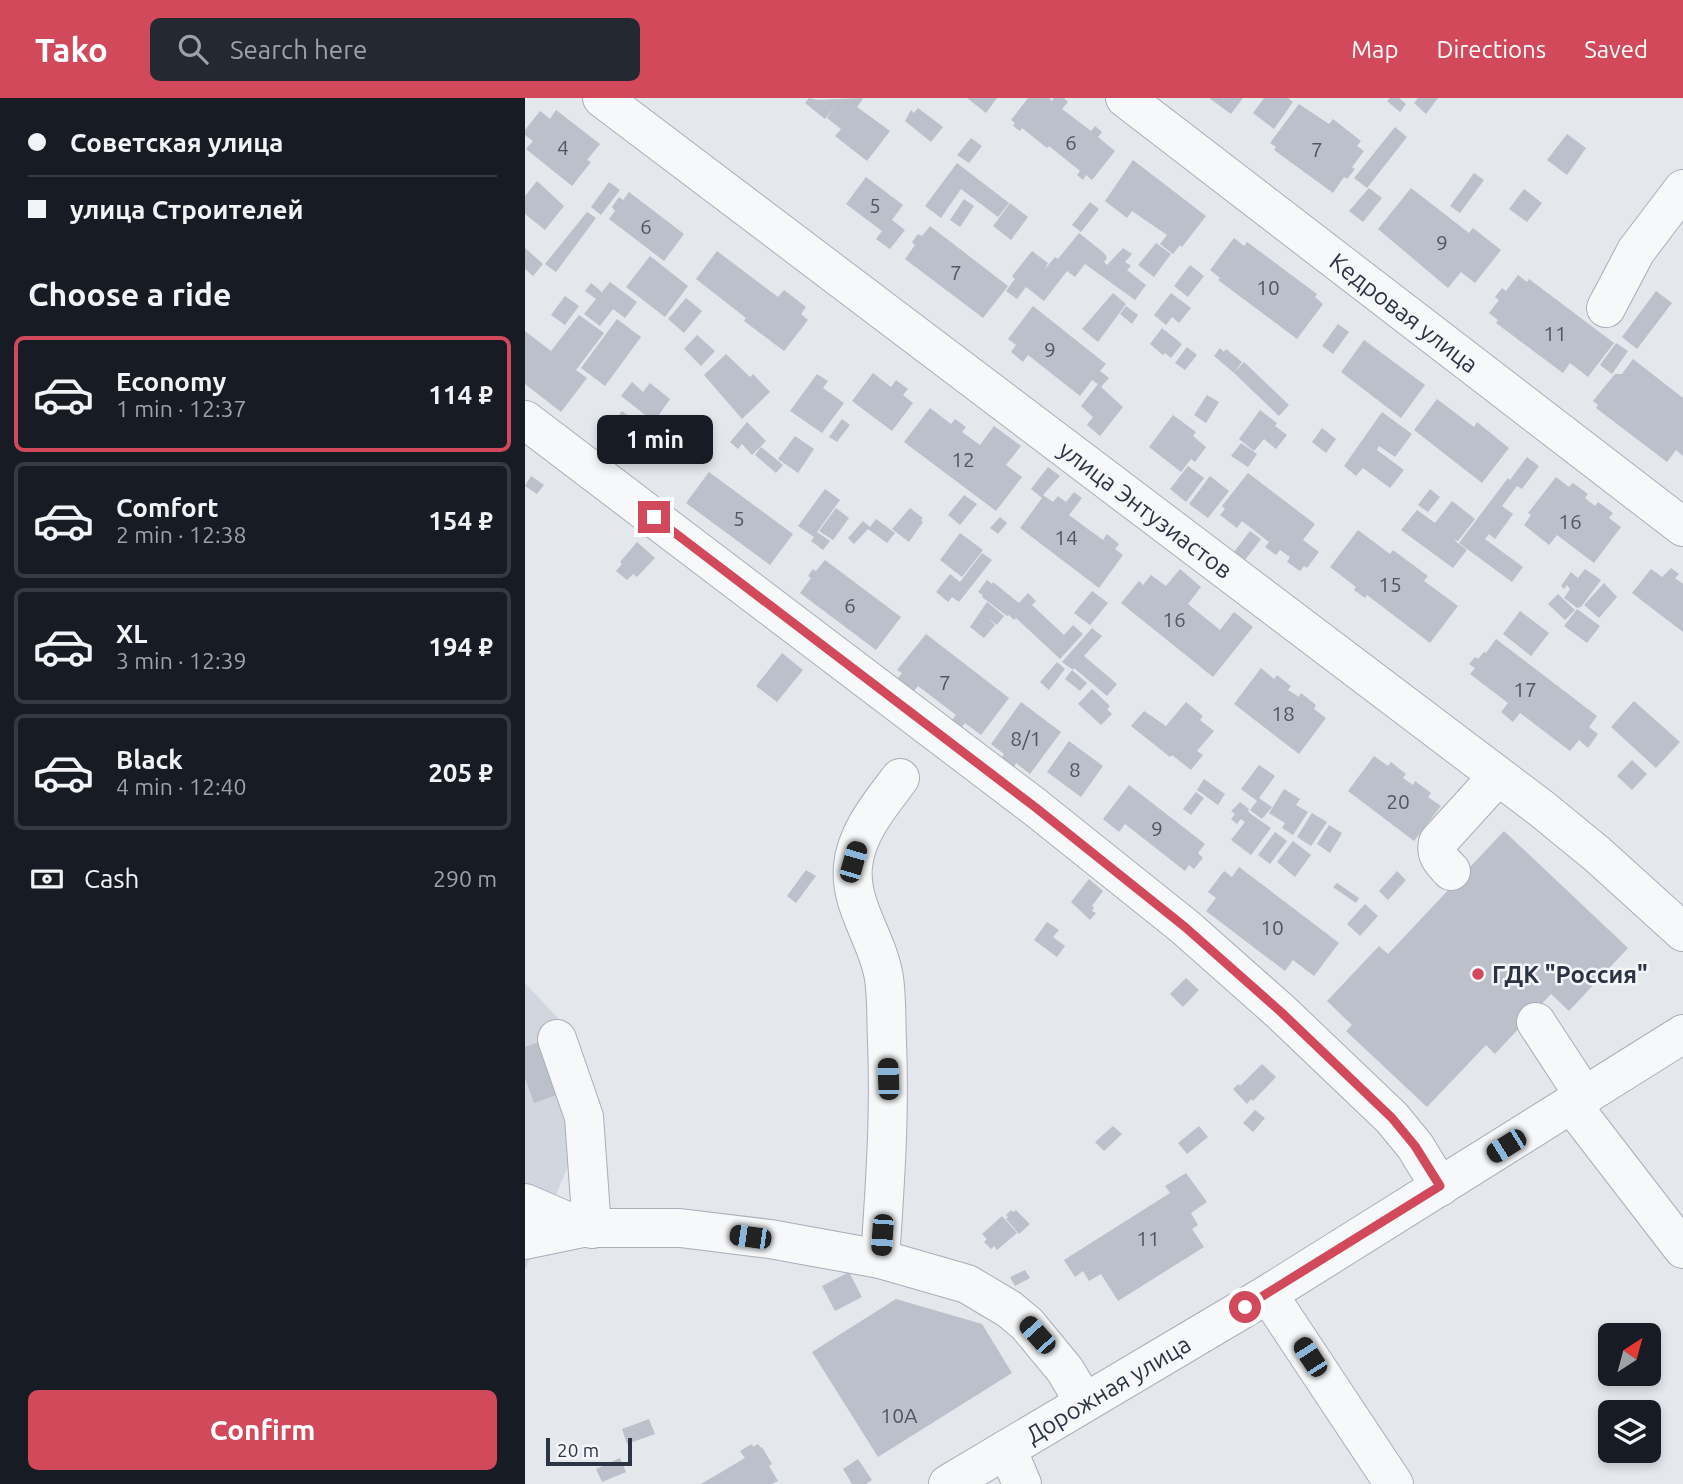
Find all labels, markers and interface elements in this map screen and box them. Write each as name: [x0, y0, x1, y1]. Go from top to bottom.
search box: [150, 18, 640, 81]
icon: search: [174, 30, 212, 68]
text: Tako: [35, 31, 108, 68]
text: Search here: [230, 35, 367, 64]
text: Map: [1351, 36, 1398, 63]
text: Directions: [1436, 36, 1546, 63]
text: Saved: [1584, 36, 1648, 63]
text: Советская улица: [70, 128, 283, 157]
house number: 6: [1065, 130, 1077, 154]
house number: 4: [557, 135, 569, 159]
house number: 7: [1311, 137, 1323, 161]
house number: 5: [869, 193, 881, 217]
text: улица Строителей: [70, 195, 303, 224]
house number: 6: [640, 214, 652, 238]
house number: 9: [1436, 230, 1448, 254]
street label: Кедровая улица: [1325, 247, 1483, 378]
house number: 7: [950, 260, 962, 284]
house number: 10: [1256, 275, 1280, 299]
text: Choose a ride: [28, 276, 231, 312]
house number: 11: [1543, 321, 1567, 345]
house number: 9: [1044, 337, 1056, 361]
icon: car: [32, 363, 95, 426]
text: Economy: [116, 367, 226, 396]
text: 114 ₽: [428, 380, 493, 409]
text: 1 min · 12:37: [116, 396, 247, 421]
callout: 1 min: [596, 416, 712, 464]
text: 1 min: [626, 427, 684, 452]
street label: улица Энтузиастов: [1054, 435, 1238, 584]
house number: 12: [951, 447, 975, 471]
icon: car: [32, 489, 95, 552]
text: Comfort: [116, 493, 219, 522]
route end: [638, 501, 670, 533]
text: 154 ₽: [428, 506, 493, 535]
house number: 5: [733, 506, 745, 530]
house number: 16: [1558, 509, 1582, 533]
text: 2 min · 12:38: [116, 522, 247, 547]
house number: 14: [1054, 525, 1078, 549]
house number: 15: [1378, 572, 1402, 596]
house number: 6: [844, 593, 856, 617]
house number: 16: [1162, 607, 1186, 631]
icon: car: [32, 615, 95, 678]
text: XL: [116, 619, 147, 648]
text: 194 ₽: [428, 632, 493, 661]
text: 3 min · 12:39: [116, 648, 247, 673]
house number: 7: [939, 670, 951, 694]
house number: 17: [1513, 677, 1537, 701]
house number: 18: [1271, 701, 1295, 725]
house number: 8/1: [1010, 726, 1042, 750]
icon: car: [32, 741, 95, 804]
text: Black: [116, 745, 183, 774]
house number: 8: [1069, 757, 1081, 781]
text: 205 ₽: [428, 758, 493, 787]
text: 4 min · 12:40: [116, 774, 247, 799]
house number: 20: [1386, 789, 1410, 813]
house number: 9: [1151, 816, 1163, 840]
car: [838, 839, 869, 885]
icon: cash: [28, 860, 66, 898]
text: Cash: [84, 864, 139, 893]
text: 290 m: [433, 866, 497, 891]
house number: 10: [1260, 915, 1284, 939]
place label: ГДК "Россия": [1492, 961, 1648, 988]
marker: ГДК "Россия": [1470, 966, 1486, 982]
car: [877, 1058, 900, 1100]
car: [1483, 1126, 1530, 1166]
car: [871, 1213, 894, 1257]
car: [728, 1224, 773, 1250]
house number: 11: [1136, 1226, 1160, 1250]
route start: [1229, 1291, 1261, 1323]
car: [1016, 1312, 1059, 1358]
north arrow: [1598, 1323, 1661, 1386]
map controls: [1598, 1323, 1661, 1463]
street label: Дорожная улица: [1021, 1330, 1195, 1448]
car: [1290, 1334, 1331, 1380]
button: Confirm: [28, 1390, 497, 1470]
button: layers: [1598, 1400, 1661, 1463]
house number: 10А: [880, 1403, 918, 1427]
scale bar: [546, 1435, 632, 1467]
text: 20 m: [557, 1439, 599, 1461]

